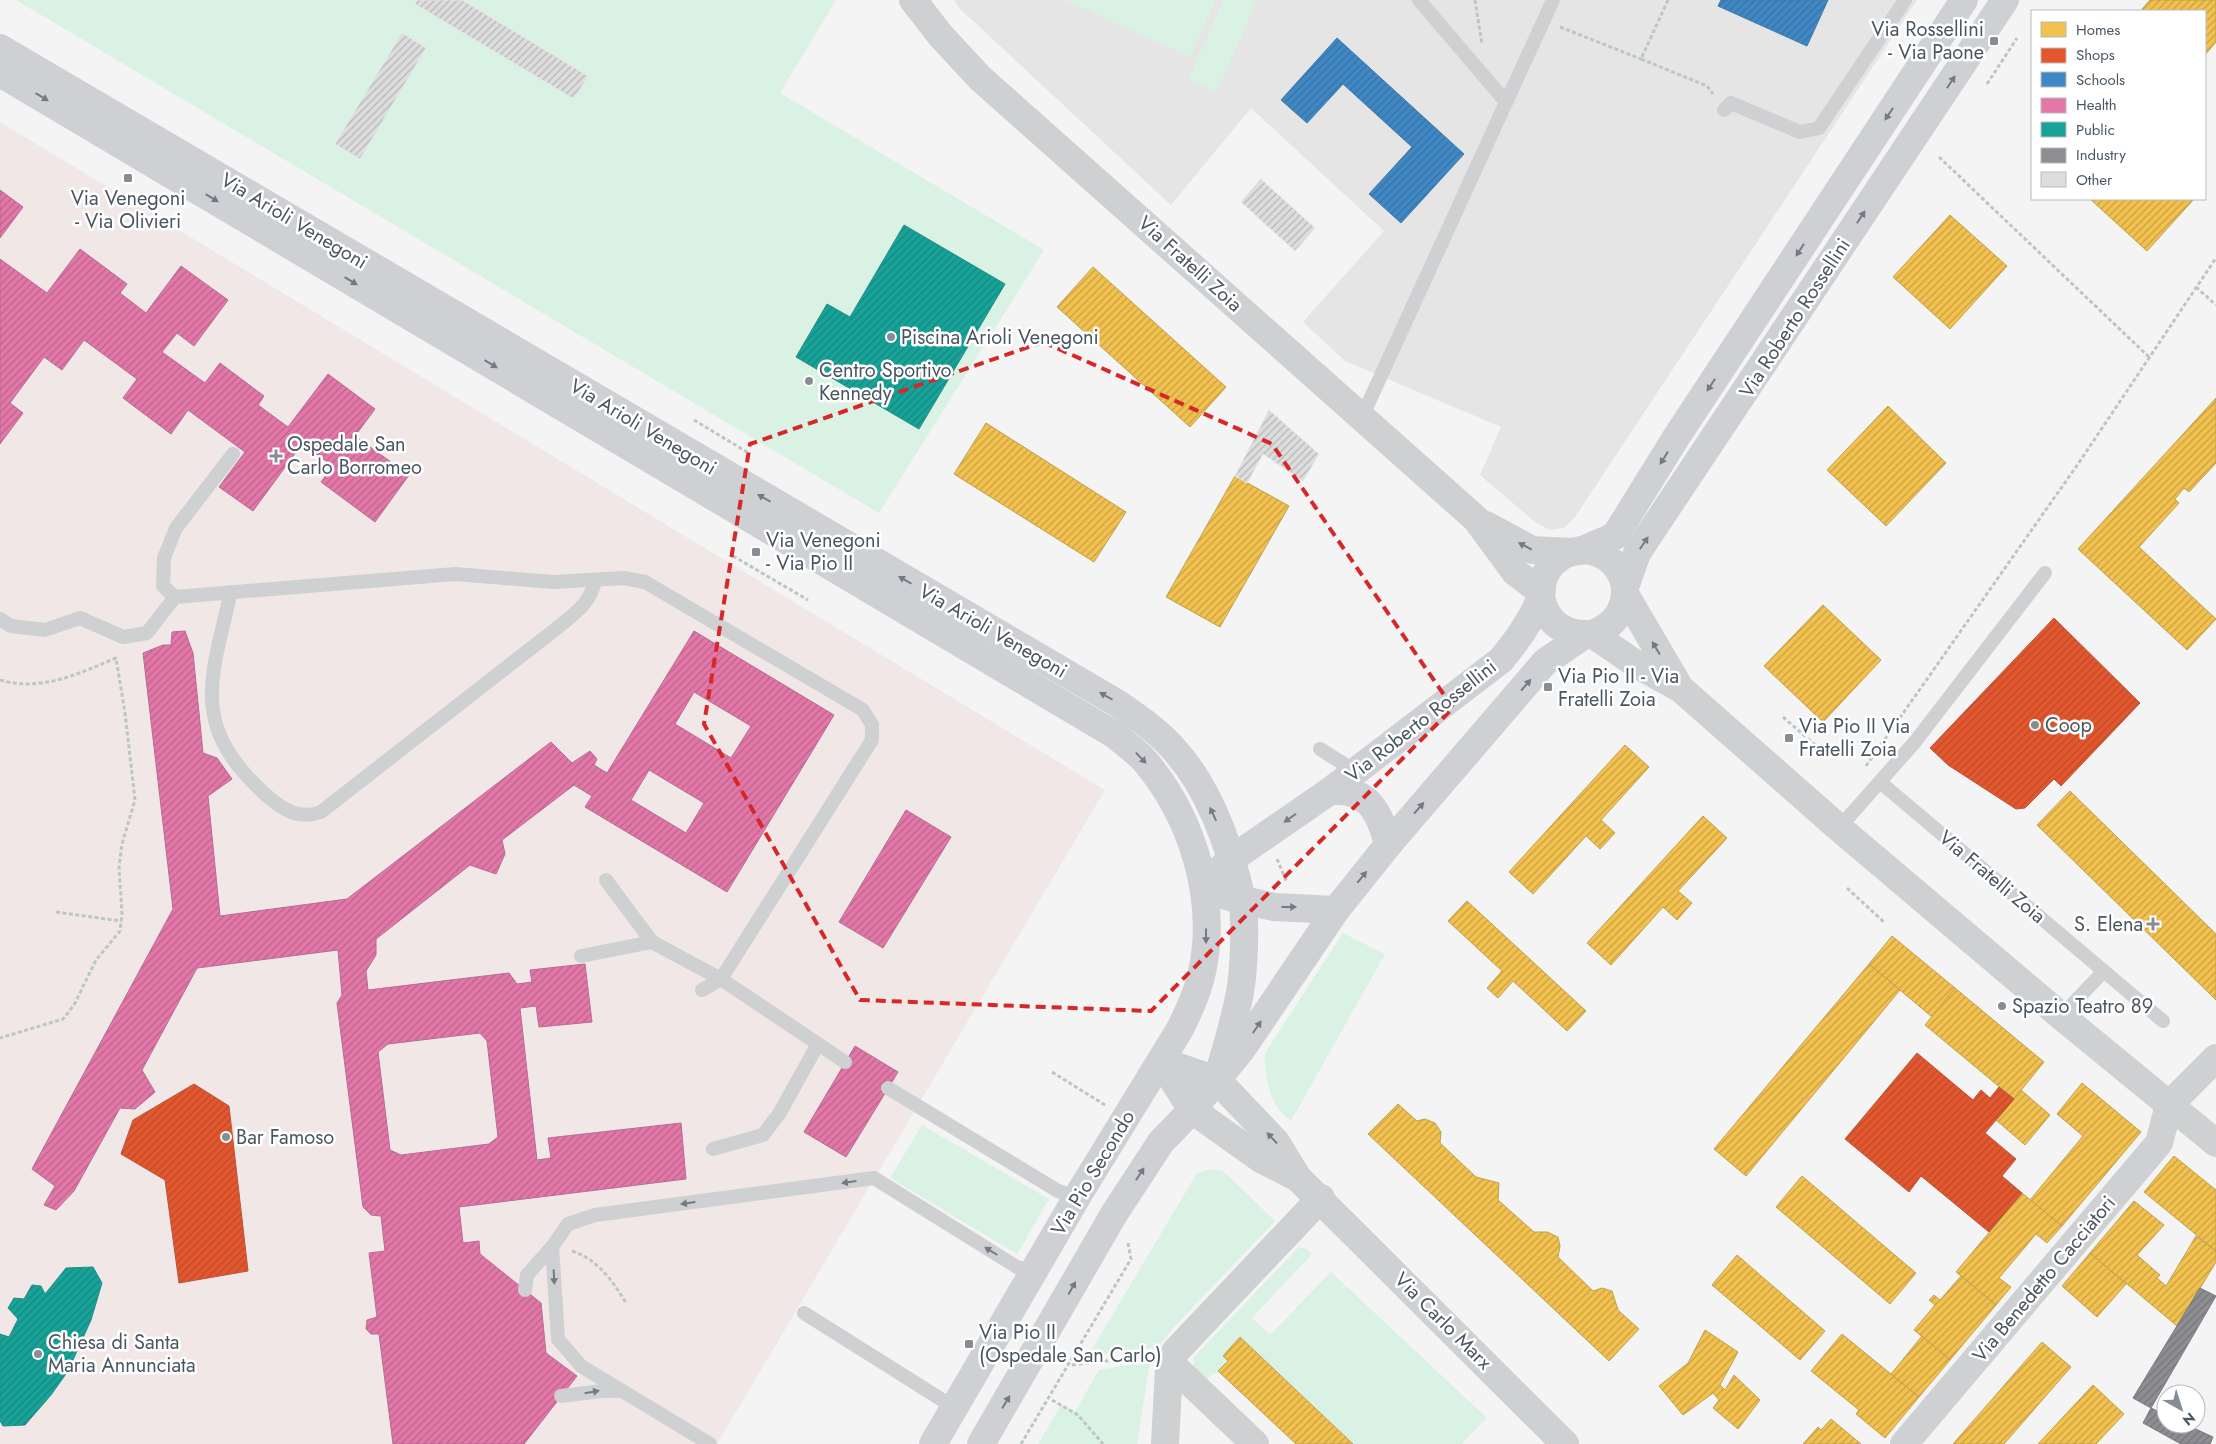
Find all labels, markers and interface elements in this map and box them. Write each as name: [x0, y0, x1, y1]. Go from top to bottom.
legend: [2031, 10, 2206, 200]
place label: Via Rossellini - Via Paone: [1871, 15, 1984, 67]
text: Homes: [2076, 19, 2120, 41]
marker: Via Rossellini - Via Paone: [1988, 35, 2000, 47]
text: Shops: [2076, 44, 2115, 66]
text: Schools: [2076, 69, 2125, 91]
one-way arrow: [1946, 75, 1956, 88]
one-way arrow: [35, 93, 48, 102]
text: Health: [2076, 94, 2117, 116]
one-way arrow: [1885, 107, 1894, 120]
text: Public: [2076, 119, 2115, 141]
text: Industry: [2076, 144, 2126, 166]
street label: Via Arioli Venegoni: [215, 166, 373, 276]
text: Other: [2076, 169, 2113, 191]
marker: Via Venegoni - Via Olivieri: [122, 172, 134, 184]
place label: Via Venegoni - Via Olivieri: [71, 184, 185, 236]
one-way arrow: [205, 194, 218, 203]
street label: Via Fratelli Zoia: [1131, 209, 1249, 319]
one-way arrow: [1856, 211, 1866, 224]
street label: Via Roberto Rossellini: [1732, 232, 1858, 404]
one-way arrow: [1795, 243, 1805, 256]
one-way arrow: [345, 277, 358, 286]
place label: Piscina Arioli Venegoni: [901, 323, 1099, 352]
marker: Piscina Arioli Venegoni: [885, 331, 897, 343]
place label: Centro Sportivo Kennedy: [819, 356, 951, 408]
one-way arrow: [485, 360, 498, 369]
street label: Via Arioli Venegoni: [564, 372, 722, 482]
marker: Centro Sportivo Kennedy: [803, 375, 815, 387]
one-way arrow: [1706, 379, 1716, 392]
place label: Ospedale San Carlo Borromeo: [287, 430, 422, 482]
marker: Ospedale San Carlo Borromeo: [269, 449, 283, 463]
one-way arrow: [1659, 451, 1668, 464]
one-way arrow: [757, 494, 772, 502]
place label: Via Venegoni - Via Pio II: [766, 526, 881, 578]
one-way arrow: [1639, 536, 1649, 550]
one-way arrow: [1518, 542, 1533, 550]
marker: Via Venegoni - Via Pio II: [750, 546, 762, 558]
one-way arrow: [898, 575, 911, 584]
street label: Via Arioli Venegoni: [914, 577, 1072, 685]
one-way arrow: [1651, 641, 1660, 654]
street label: Via Roberto Rossellini: [1339, 653, 1503, 789]
place label: Via Pio II - Via Fratelli Zoia: [1558, 662, 1679, 714]
one-way arrow: [1520, 678, 1531, 691]
marker: Via Pio II - Via Fratelli Zoia: [1542, 681, 1554, 693]
one-way arrow: [1099, 692, 1112, 701]
place label: Coop: [2045, 711, 2092, 740]
place label: Via Pio II Via Fratelli Zoia: [1799, 712, 1910, 764]
marker: Coop: [2029, 719, 2041, 731]
marker: Via Pio II Via Fratelli Zoia: [1783, 732, 1795, 744]
one-way arrow: [1135, 752, 1147, 764]
one-way arrow: [1414, 801, 1425, 814]
one-way arrow: [1209, 807, 1217, 821]
one-way arrow: [1283, 813, 1297, 823]
street label: Via Fratelli Zoia: [1932, 824, 2052, 930]
one-way arrow: [1356, 871, 1367, 884]
one-way arrow: [1281, 903, 1297, 911]
place label: S. Elena: [2074, 910, 2143, 939]
marker: S. Elena: [2147, 918, 2159, 930]
one-way arrow: [1202, 928, 1210, 944]
place label: Spazio Teatro 89: [2012, 992, 2153, 1021]
marker: Spazio Teatro 89: [1996, 1000, 2008, 1012]
one-way arrow: [1252, 1020, 1262, 1034]
street label: Via Pio Secondo: [1044, 1105, 1142, 1241]
place label: Bar Famoso: [236, 1123, 334, 1152]
marker: Bar Famoso: [220, 1131, 232, 1143]
one-way arrow: [1266, 1131, 1277, 1144]
one-way arrow: [1136, 1167, 1145, 1180]
one-way arrow: [841, 1178, 857, 1186]
street label: Via Benedetto Cacciatori: [1966, 1189, 2122, 1369]
one-way arrow: [680, 1199, 696, 1207]
one-way arrow: [984, 1246, 997, 1255]
street label: Via Carlo Marx: [1388, 1266, 1499, 1377]
one-way arrow: [551, 1270, 559, 1286]
one-way arrow: [1068, 1281, 1076, 1295]
place label: Via Pio II (Ospedale San Carlo): [979, 1318, 1162, 1370]
place label: Chiesa di Santa Maria Annunciata: [48, 1328, 196, 1380]
marker: Via Pio II (Ospedale San Carlo): [963, 1338, 975, 1350]
marker: Chiesa di Santa Maria Annunciata: [32, 1348, 44, 1360]
north arrow: [2156, 1384, 2206, 1434]
one-way arrow: [584, 1388, 600, 1396]
one-way arrow: [1002, 1396, 1011, 1409]
text: N: [2179, 1408, 2200, 1430]

